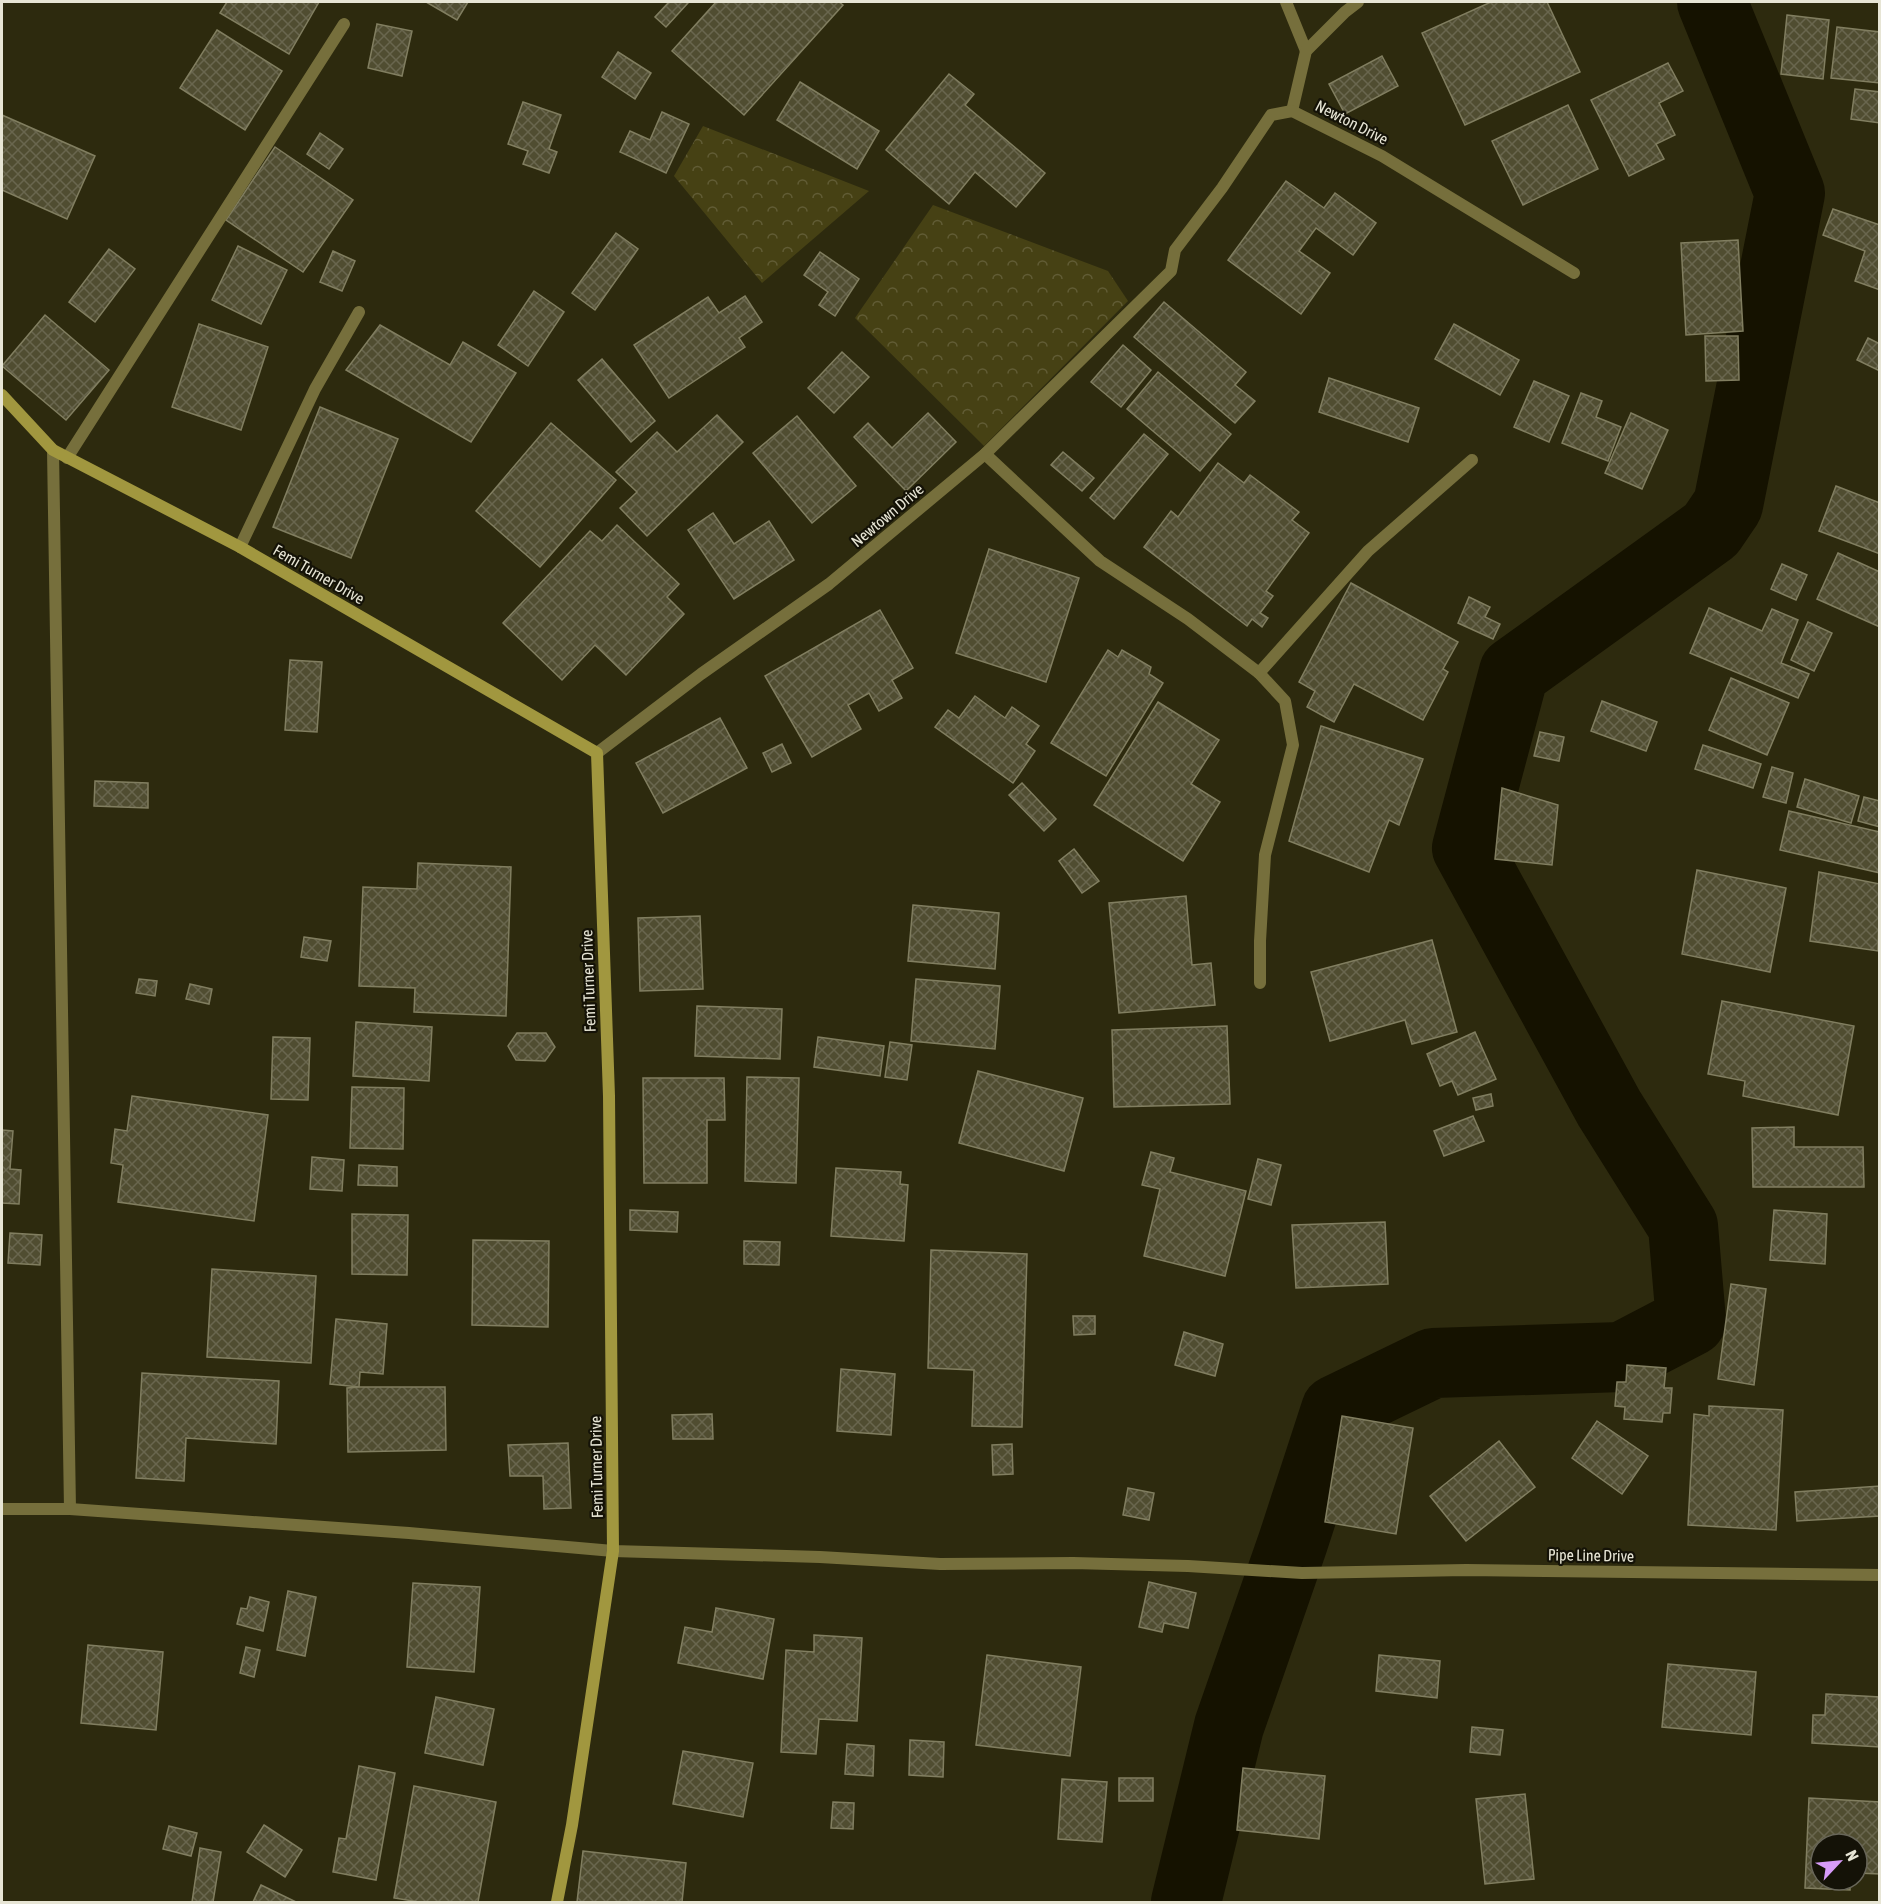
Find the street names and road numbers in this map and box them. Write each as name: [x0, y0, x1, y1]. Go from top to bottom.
street label: Newton Drive: [1313, 96, 1391, 148]
street label: Newtown Drive: [847, 480, 927, 550]
street label: Femi Turner Drive: [270, 541, 368, 607]
street label: Femi Turner Drive: [577, 929, 599, 1033]
street label: Femi Turner Drive: [586, 1416, 606, 1518]
street label: Pipe Line Drive: [1548, 1545, 1634, 1566]

